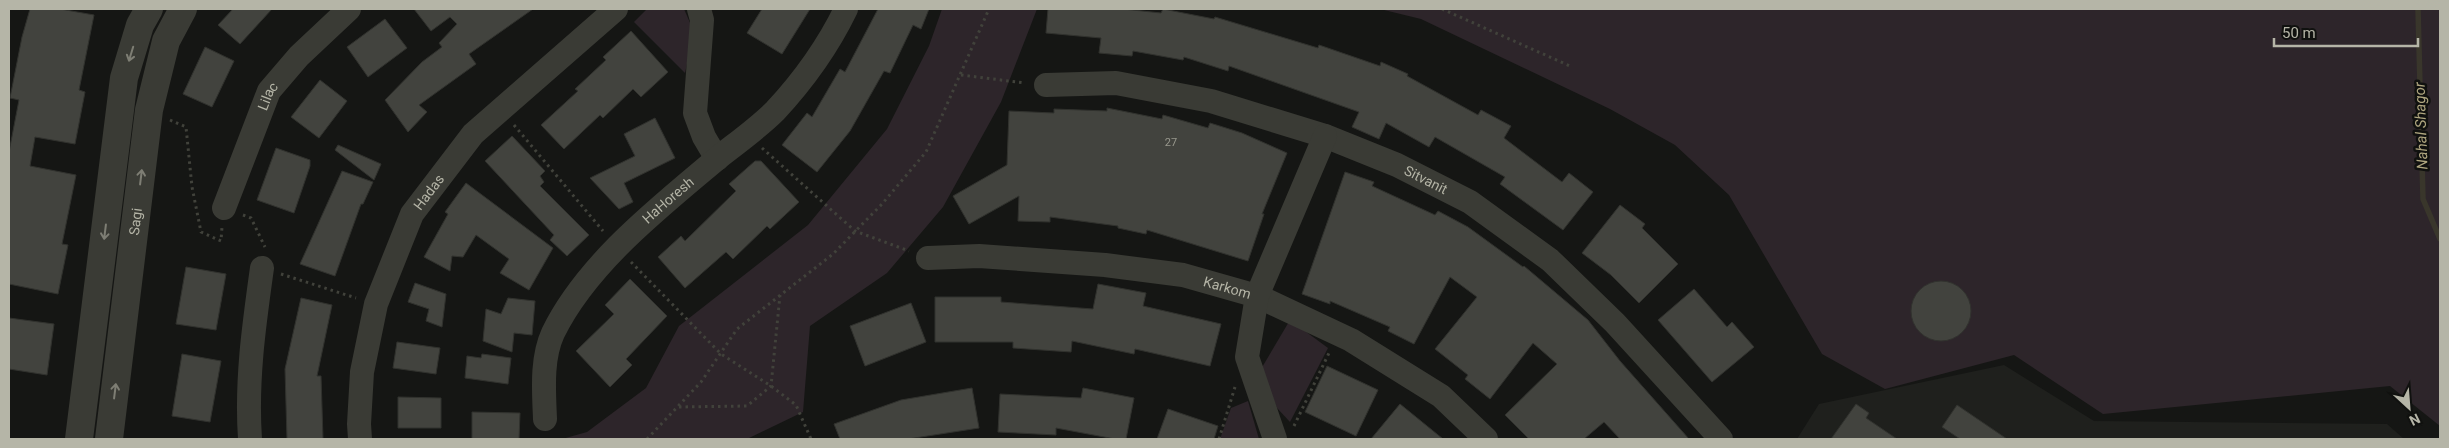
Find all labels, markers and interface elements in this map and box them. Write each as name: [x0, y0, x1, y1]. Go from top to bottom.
scale bar: [2274, 15, 2418, 47]
text: 50 m: [2282, 24, 2316, 42]
one-way arrow: [126, 45, 136, 61]
street label: Lilac: [254, 79, 281, 113]
water label: Nahal Shagor: [2410, 81, 2432, 170]
house number: 27: [1165, 136, 1177, 149]
street label: Sitvanit: [1402, 162, 1451, 197]
one-way arrow: [136, 170, 146, 186]
street label: Hadas: [410, 171, 447, 213]
street label: HaHoresh: [639, 174, 697, 227]
street label: Sagi: [126, 207, 145, 236]
one-way arrow: [100, 223, 110, 239]
street label: Karkom: [1202, 273, 1253, 302]
one-way arrow: [110, 383, 120, 399]
north arrow: [2384, 383, 2434, 433]
text: N: [2407, 410, 2423, 429]

